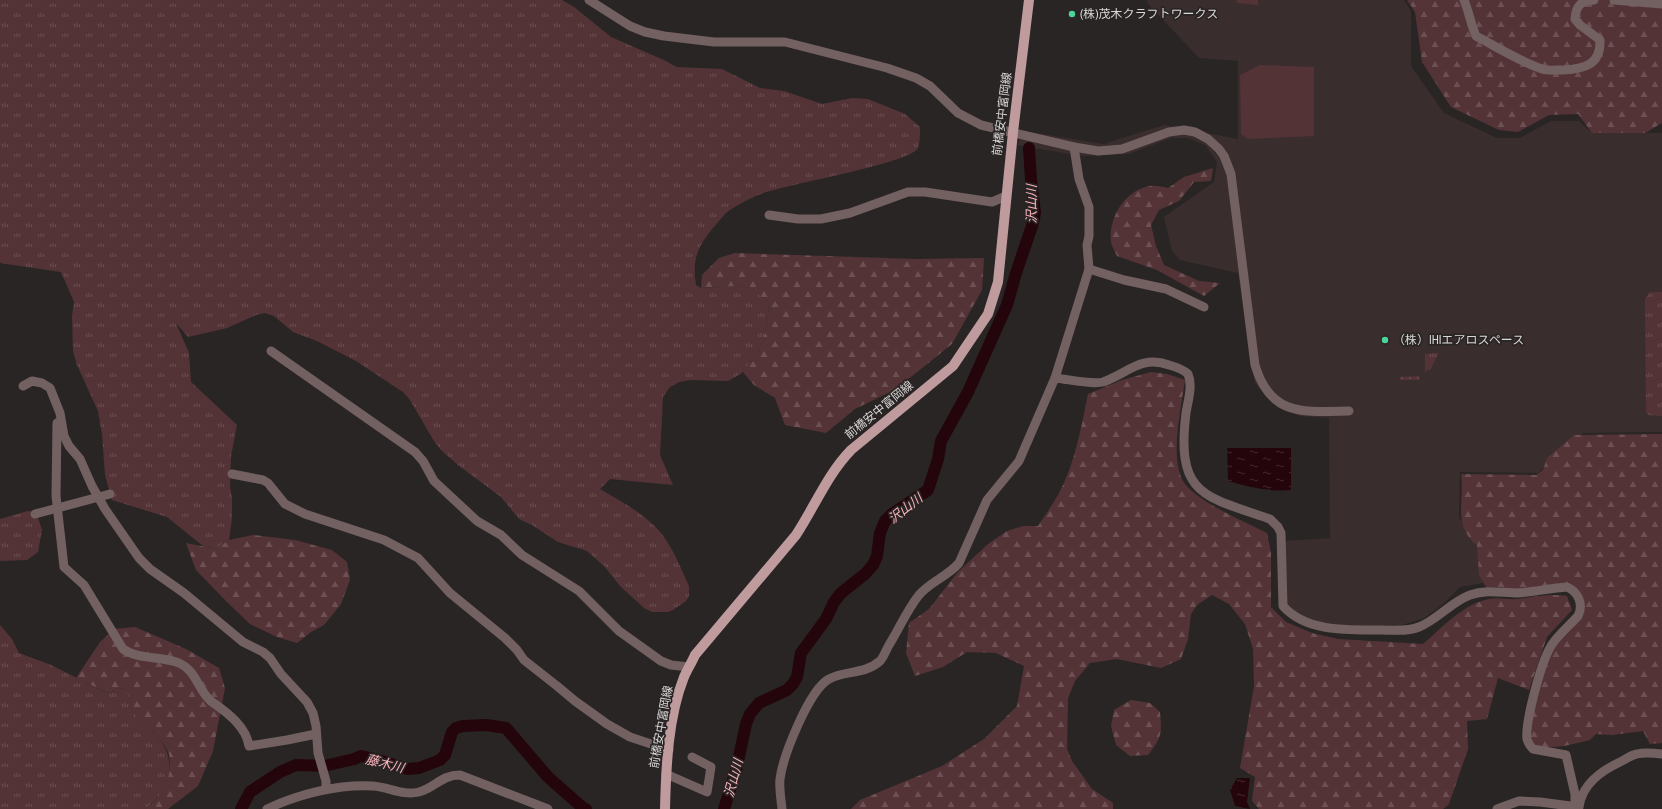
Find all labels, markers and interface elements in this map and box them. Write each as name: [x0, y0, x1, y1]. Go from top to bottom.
place label: (株)茂木クラフトワークス: [1080, 6, 1218, 22]
marker: (株)茂木クラフトワークス: [1067, 9, 1077, 19]
street label: 前橋安中富岡線: [989, 71, 1015, 157]
water label: 沢山川: [1023, 183, 1040, 224]
place label: （株）IHIエアロスペース: [1393, 332, 1524, 348]
marker: （株）IHIエアロスペース: [1380, 335, 1390, 345]
street label: 前橋安中富岡線: [841, 377, 917, 443]
water label: 沢山川: [885, 488, 927, 527]
street label: 前橋安中富岡線: [646, 684, 676, 770]
water label: 藤木川: [364, 751, 408, 777]
water label: 沢山川: [720, 755, 747, 799]

